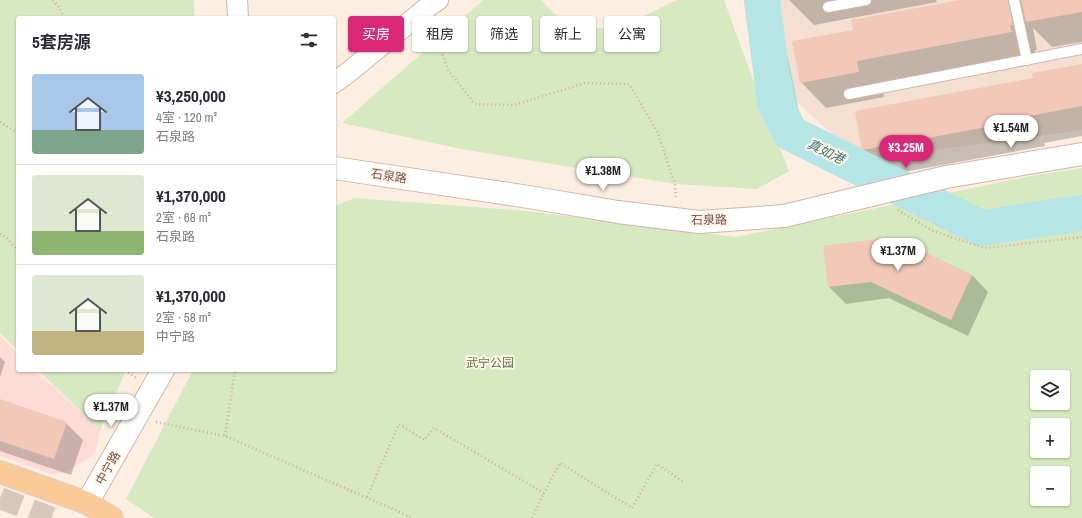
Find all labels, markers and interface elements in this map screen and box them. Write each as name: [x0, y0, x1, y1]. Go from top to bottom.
chip: 买房: [348, 16, 404, 52]
chip: 租房: [412, 16, 468, 52]
chip: 筛选: [476, 16, 532, 52]
chip: 新上: [540, 16, 596, 52]
chip: 公寓: [604, 16, 660, 52]
icon: filters: [298, 29, 320, 51]
text: 5套房源: [32, 30, 91, 53]
text: ¥3,250,000: [156, 84, 226, 107]
icon: home: [64, 90, 112, 138]
text: 4室 · 120 m²: [156, 109, 217, 126]
pin: ¥1.54M: [978, 115, 1044, 149]
text: ¥1.54M: [993, 119, 1029, 136]
text: 石泉路: [156, 128, 195, 145]
water label: 真如港: [805, 135, 849, 169]
pin: ¥3.25M: [873, 135, 939, 169]
text: ¥3.25M: [888, 139, 924, 156]
pin: ¥1.38M: [570, 158, 636, 192]
text: ¥1.38M: [585, 162, 621, 179]
street label: 石泉路: [370, 165, 408, 187]
text: ¥1,370,000: [156, 184, 226, 207]
icon: home: [64, 191, 112, 239]
text: 2室 · 68 m²: [156, 209, 211, 226]
street label: 石泉路: [691, 212, 727, 228]
text: 石泉路: [156, 228, 195, 245]
pin: ¥1.37M: [865, 238, 931, 272]
text: ¥1.37M: [880, 242, 916, 259]
text: ¥1,370,000: [156, 284, 226, 307]
icon: home: [64, 291, 112, 339]
text: 2室 · 58 m²: [156, 309, 211, 326]
text: 中宁路: [156, 328, 195, 345]
park label: 武宁公园: [466, 355, 514, 371]
map controls: [1030, 370, 1070, 506]
button: layers: [1030, 370, 1070, 410]
pin: ¥1.37M: [78, 394, 144, 428]
text: ¥1.37M: [93, 398, 129, 415]
button: +: [1030, 418, 1070, 458]
street label: 中宁路: [92, 448, 124, 488]
button: −: [1030, 466, 1070, 506]

